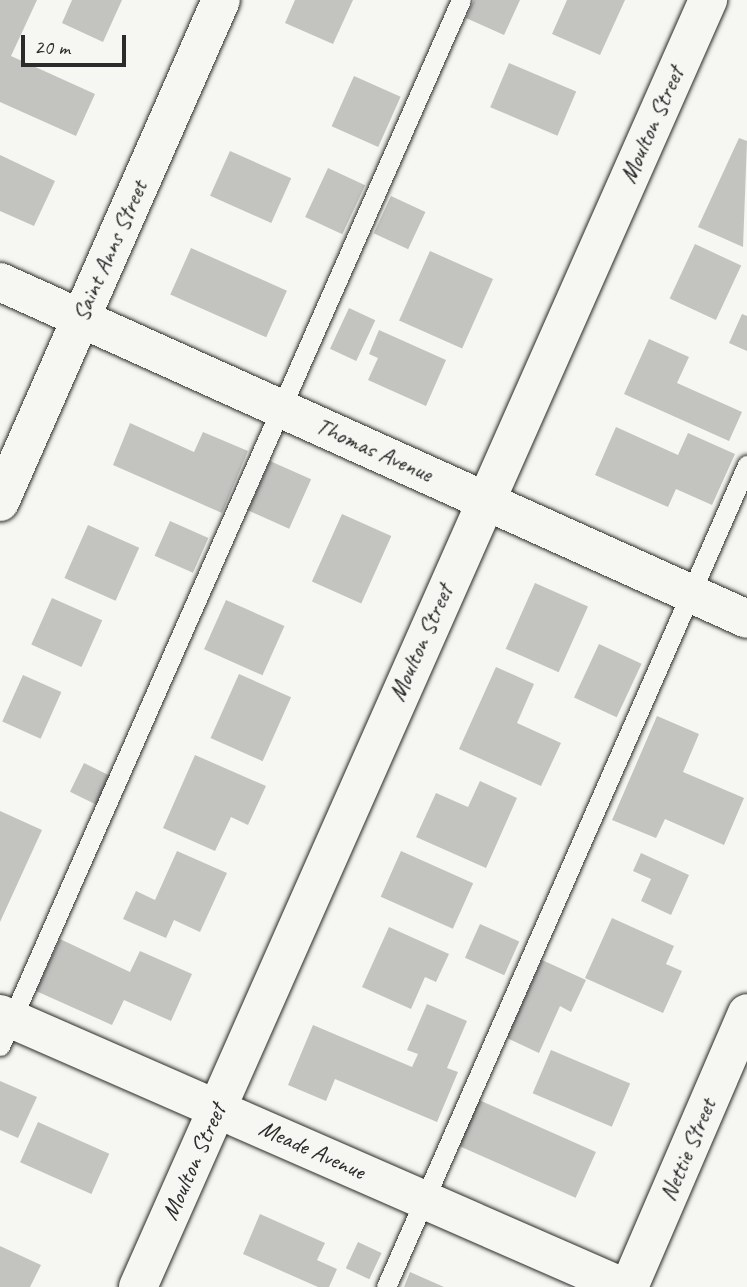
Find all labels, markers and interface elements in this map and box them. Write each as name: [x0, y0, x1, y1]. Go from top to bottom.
scale bar: [24, 21, 130, 65]
text: 20 m: [34, 34, 70, 60]
street label: Moulton Street: [614, 63, 690, 187]
street label: Saint Anns Street: [66, 176, 154, 326]
street label: Thomas Avenue: [311, 412, 437, 488]
street label: Moulton Street: [383, 581, 459, 705]
street label: Nettie Street: [654, 1094, 722, 1206]
street label: Moulton Street: [156, 1100, 232, 1224]
street label: Meade Avenue: [255, 1114, 369, 1186]

